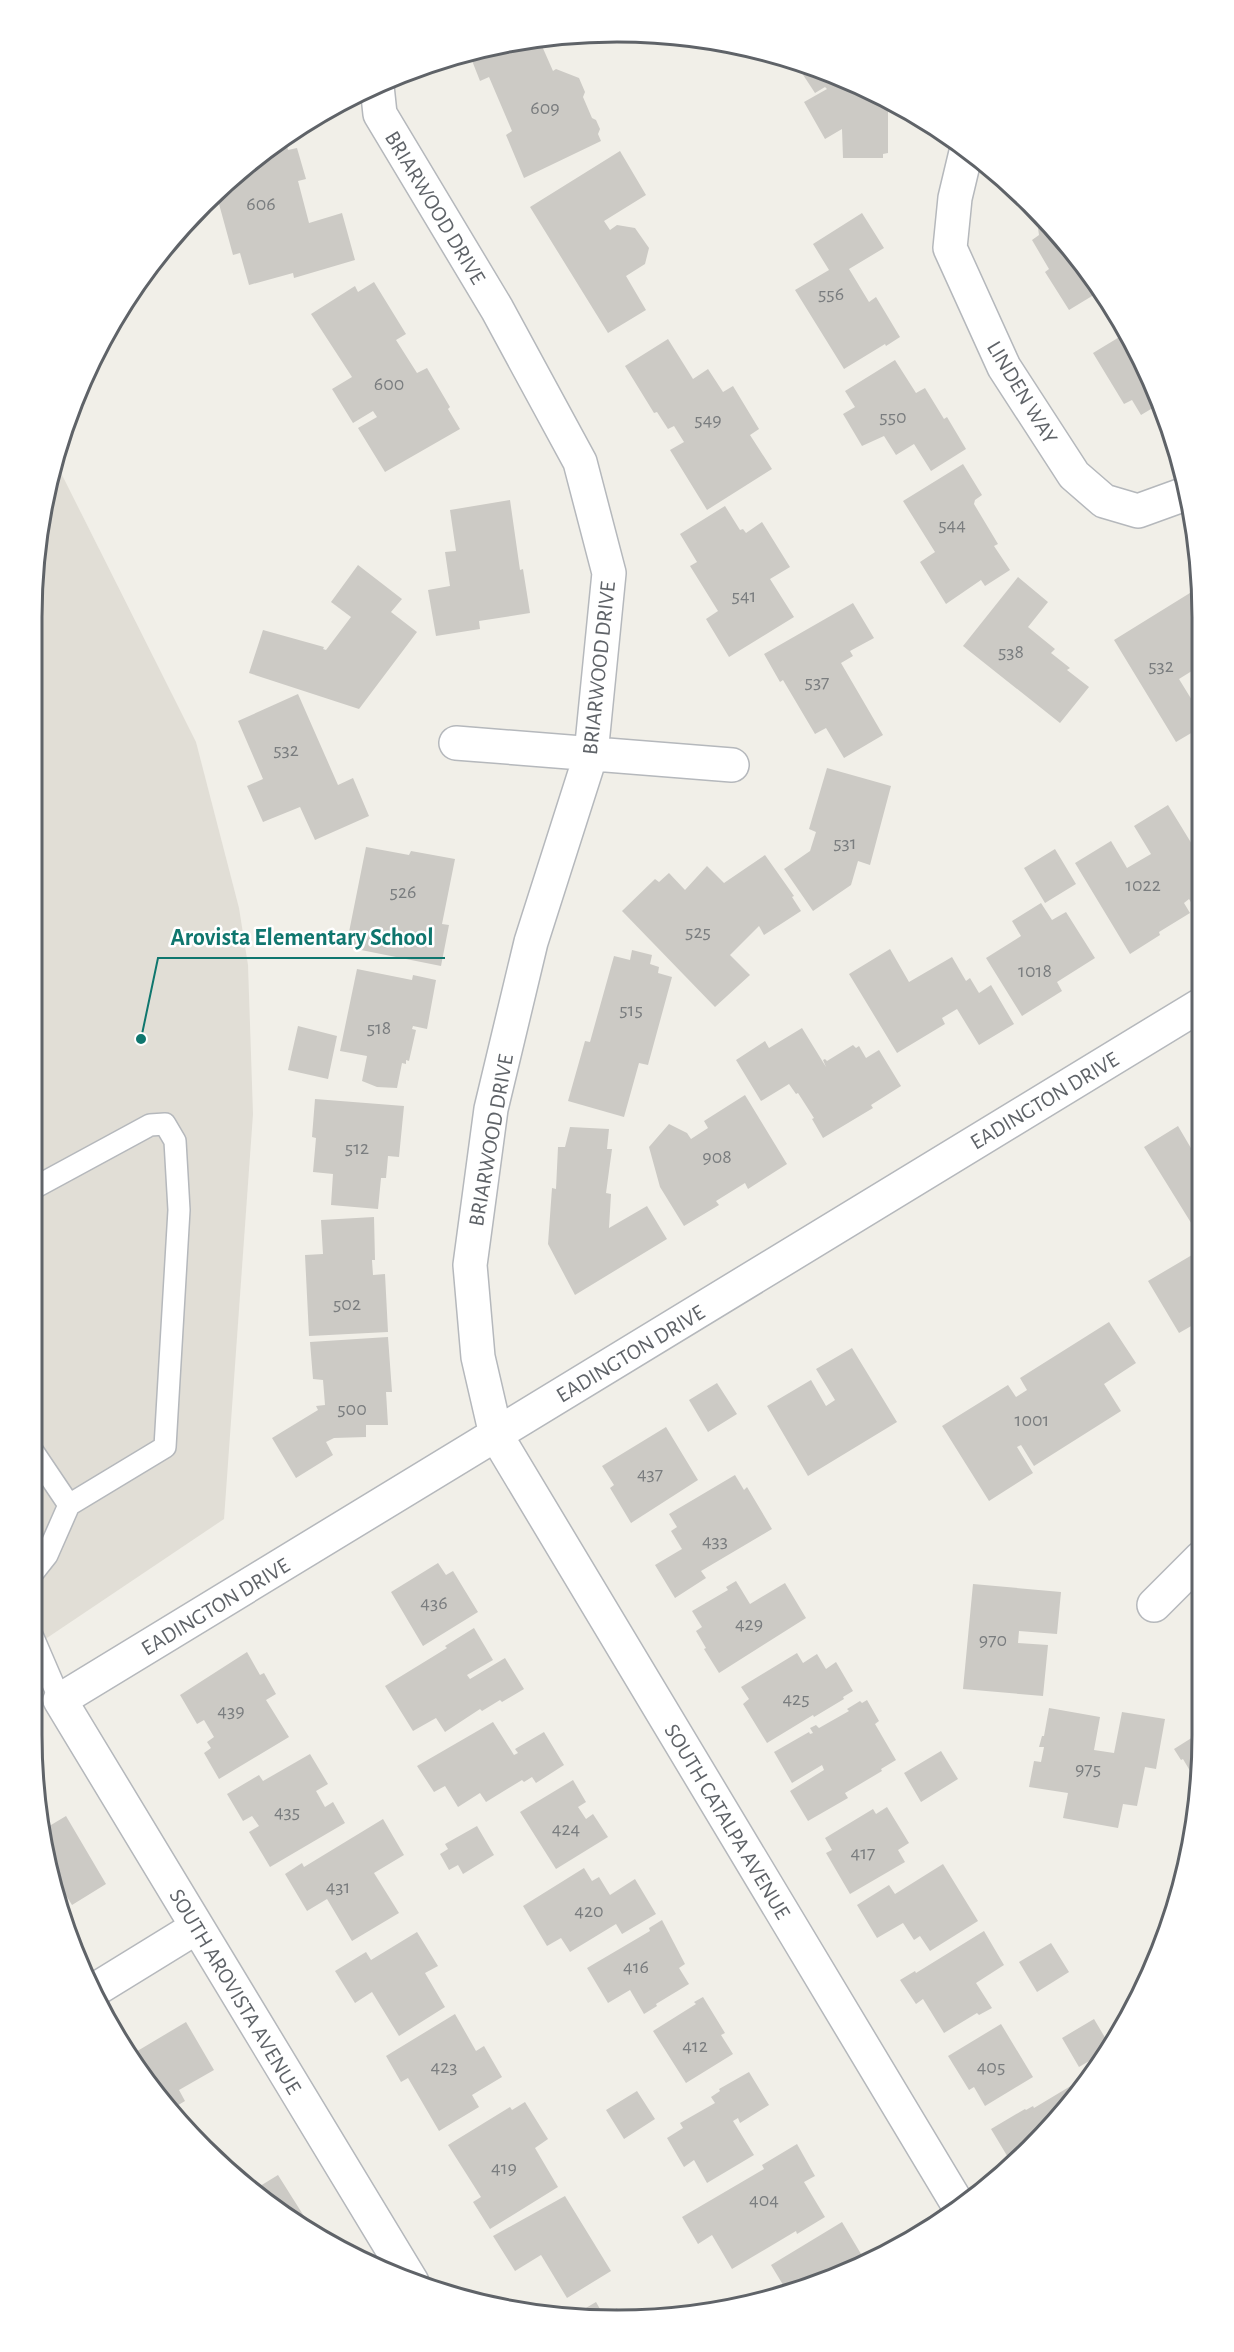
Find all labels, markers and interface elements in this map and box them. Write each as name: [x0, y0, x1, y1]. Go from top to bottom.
house number: 609: [530, 98, 560, 118]
street label: BRIARWOOD DRIVE: [381, 127, 490, 288]
house number: 606: [246, 194, 276, 214]
house number: 556: [818, 284, 844, 304]
street label: LINDEN WAY: [983, 337, 1062, 448]
house number: 600: [374, 374, 404, 394]
house number: 550: [879, 407, 907, 427]
house number: 549: [694, 410, 722, 430]
house number: 544: [938, 515, 966, 535]
street label: BRIARWOOD DRIVE: [579, 580, 619, 756]
house number: 541: [732, 586, 756, 606]
house number: 538: [998, 642, 1024, 662]
house number: 532: [1148, 656, 1174, 676]
house number: 537: [805, 672, 829, 692]
house number: 532: [273, 740, 299, 760]
house number: 531: [833, 833, 857, 853]
house number: 1022: [1125, 875, 1161, 895]
house number: 526: [390, 882, 416, 902]
callout: Arovista Elementary School: [158, 916, 445, 958]
house number: 525: [685, 922, 711, 942]
text: Arovista Elementary School: [171, 926, 433, 950]
house number: 1018: [1018, 961, 1052, 981]
house number: 515: [619, 1000, 643, 1020]
house number: 518: [367, 1018, 391, 1038]
street label: EADINGTON DRIVE: [967, 1048, 1123, 1154]
street label: BRIARWOOD DRIVE: [465, 1052, 517, 1228]
house number: 512: [345, 1138, 369, 1158]
house number: 908: [702, 1147, 732, 1167]
house number: 502: [333, 1294, 361, 1314]
street label: EADINGTON DRIVE: [553, 1301, 709, 1407]
house number: 500: [337, 1399, 367, 1419]
house number: 1001: [1015, 1410, 1049, 1430]
house number: 437: [637, 1464, 663, 1484]
house number: 433: [702, 1531, 728, 1551]
street label: EADINGTON DRIVE: [138, 1554, 294, 1660]
house number: 436: [420, 1593, 448, 1613]
house number: 429: [735, 1614, 763, 1634]
house number: 970: [979, 1630, 1007, 1650]
house number: 425: [782, 1689, 810, 1709]
house number: 439: [217, 1701, 245, 1721]
street label: SOUTH CATALPA AVENUE: [660, 1720, 794, 1923]
house number: 975: [1075, 1759, 1101, 1779]
house number: 435: [274, 1802, 300, 1822]
house number: 424: [552, 1819, 580, 1839]
house number: 417: [851, 1843, 875, 1863]
house number: 431: [326, 1877, 350, 1897]
street label: SOUTH AROVISTA AVENUE: [165, 1885, 305, 2098]
house number: 420: [574, 1901, 604, 1921]
house number: 416: [623, 1957, 649, 1977]
house number: 412: [682, 2036, 708, 2056]
house number: 423: [431, 2057, 457, 2077]
house number: 405: [977, 2057, 1005, 2077]
house number: 419: [491, 2158, 517, 2178]
house number: 404: [749, 2190, 779, 2210]

